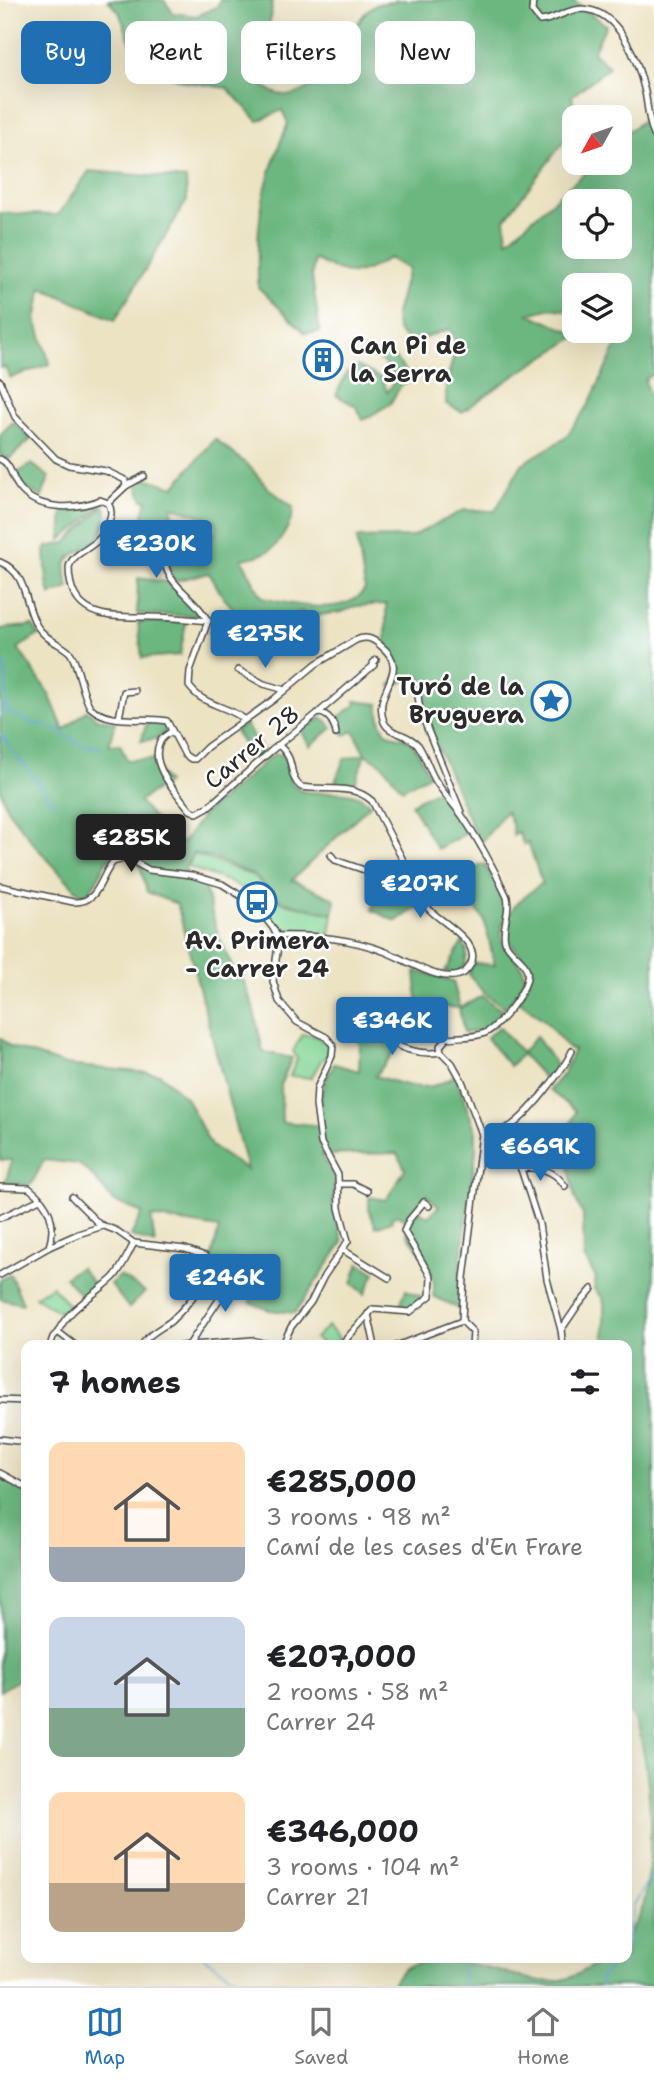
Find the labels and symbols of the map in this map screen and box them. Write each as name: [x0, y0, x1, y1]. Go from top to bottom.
north arrow: [562, 105, 632, 175]
place label: Can Pi de la Serra: [350, 330, 466, 390]
building icon: Can Pi de la Serra: [302, 339, 344, 381]
pin: €230K: [107, 520, 205, 580]
pin: €275K: [216, 610, 314, 670]
place label: Turó de la Bruguera: [396, 671, 525, 731]
place icon: Turó de la Bruguera: [530, 680, 572, 722]
street label: Carrer 28: [198, 698, 306, 796]
pin: €285K: [82, 814, 180, 874]
pin: €207K: [371, 860, 469, 920]
bus stop icon: Av. Primera - Carrer 24: [236, 881, 278, 923]
place label: Av. Primera - Carrer 24: [185, 925, 330, 985]
pin: €346K: [343, 998, 441, 1057]
pin: €669K: [491, 1124, 589, 1183]
pin: €246K: [176, 1254, 274, 1314]

